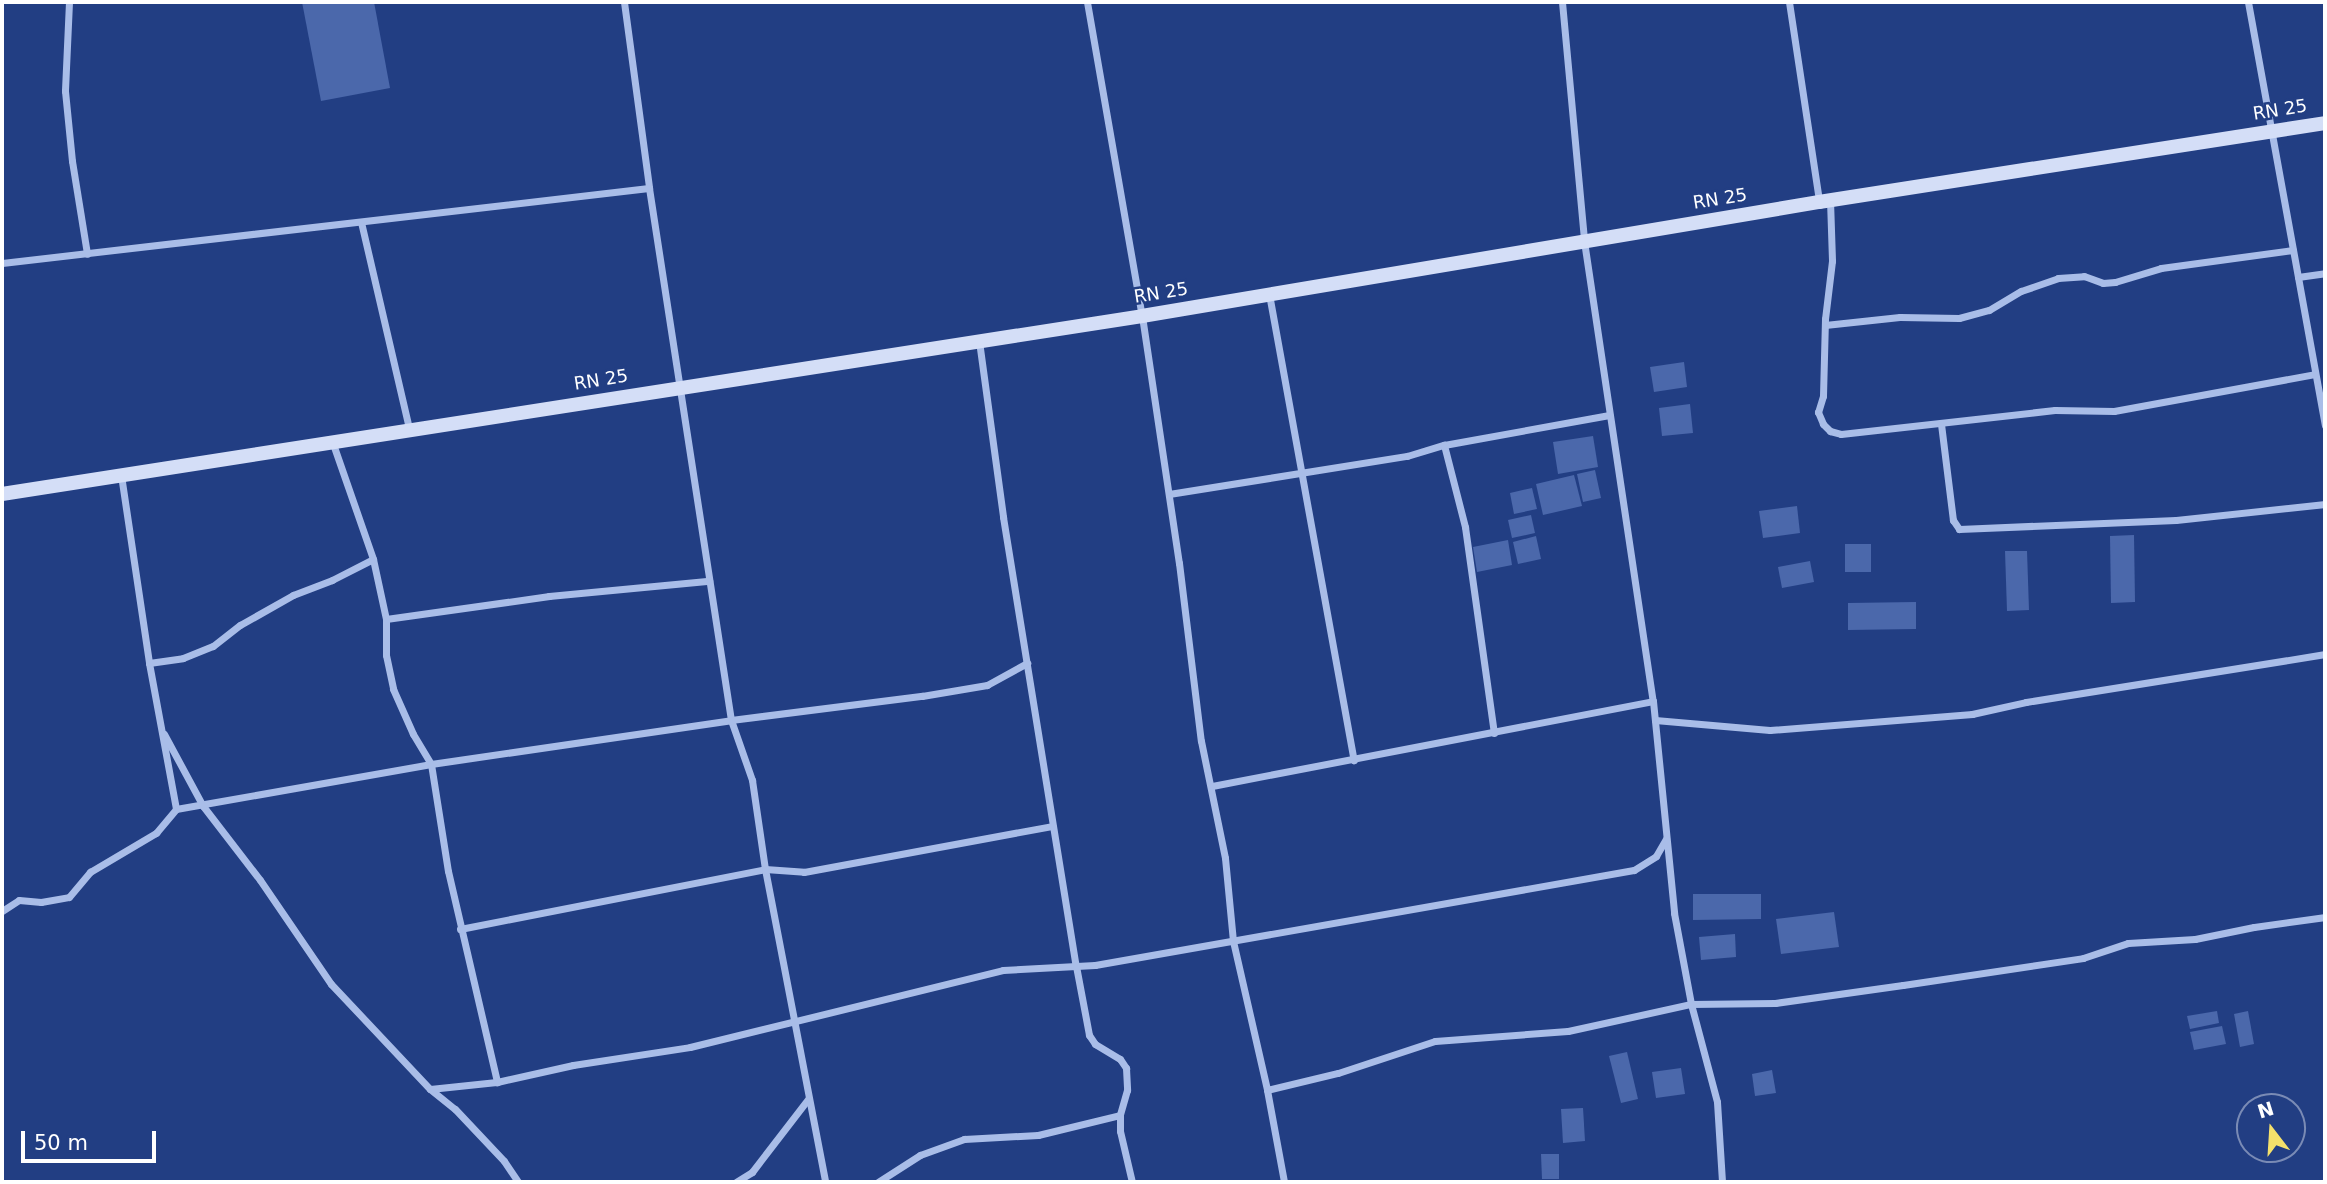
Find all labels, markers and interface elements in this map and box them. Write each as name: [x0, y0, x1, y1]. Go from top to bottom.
street label: RN 25: [2251, 95, 2309, 125]
street label: RN 25: [1691, 184, 1749, 214]
street label: RN 25: [1132, 278, 1190, 308]
street label: RN 25: [572, 365, 630, 395]
north arrow: [2236, 1093, 2306, 1163]
text: N: [2255, 1097, 2276, 1123]
scale bar: [24, 1118, 159, 1162]
text: 50 m: [34, 1131, 88, 1155]

